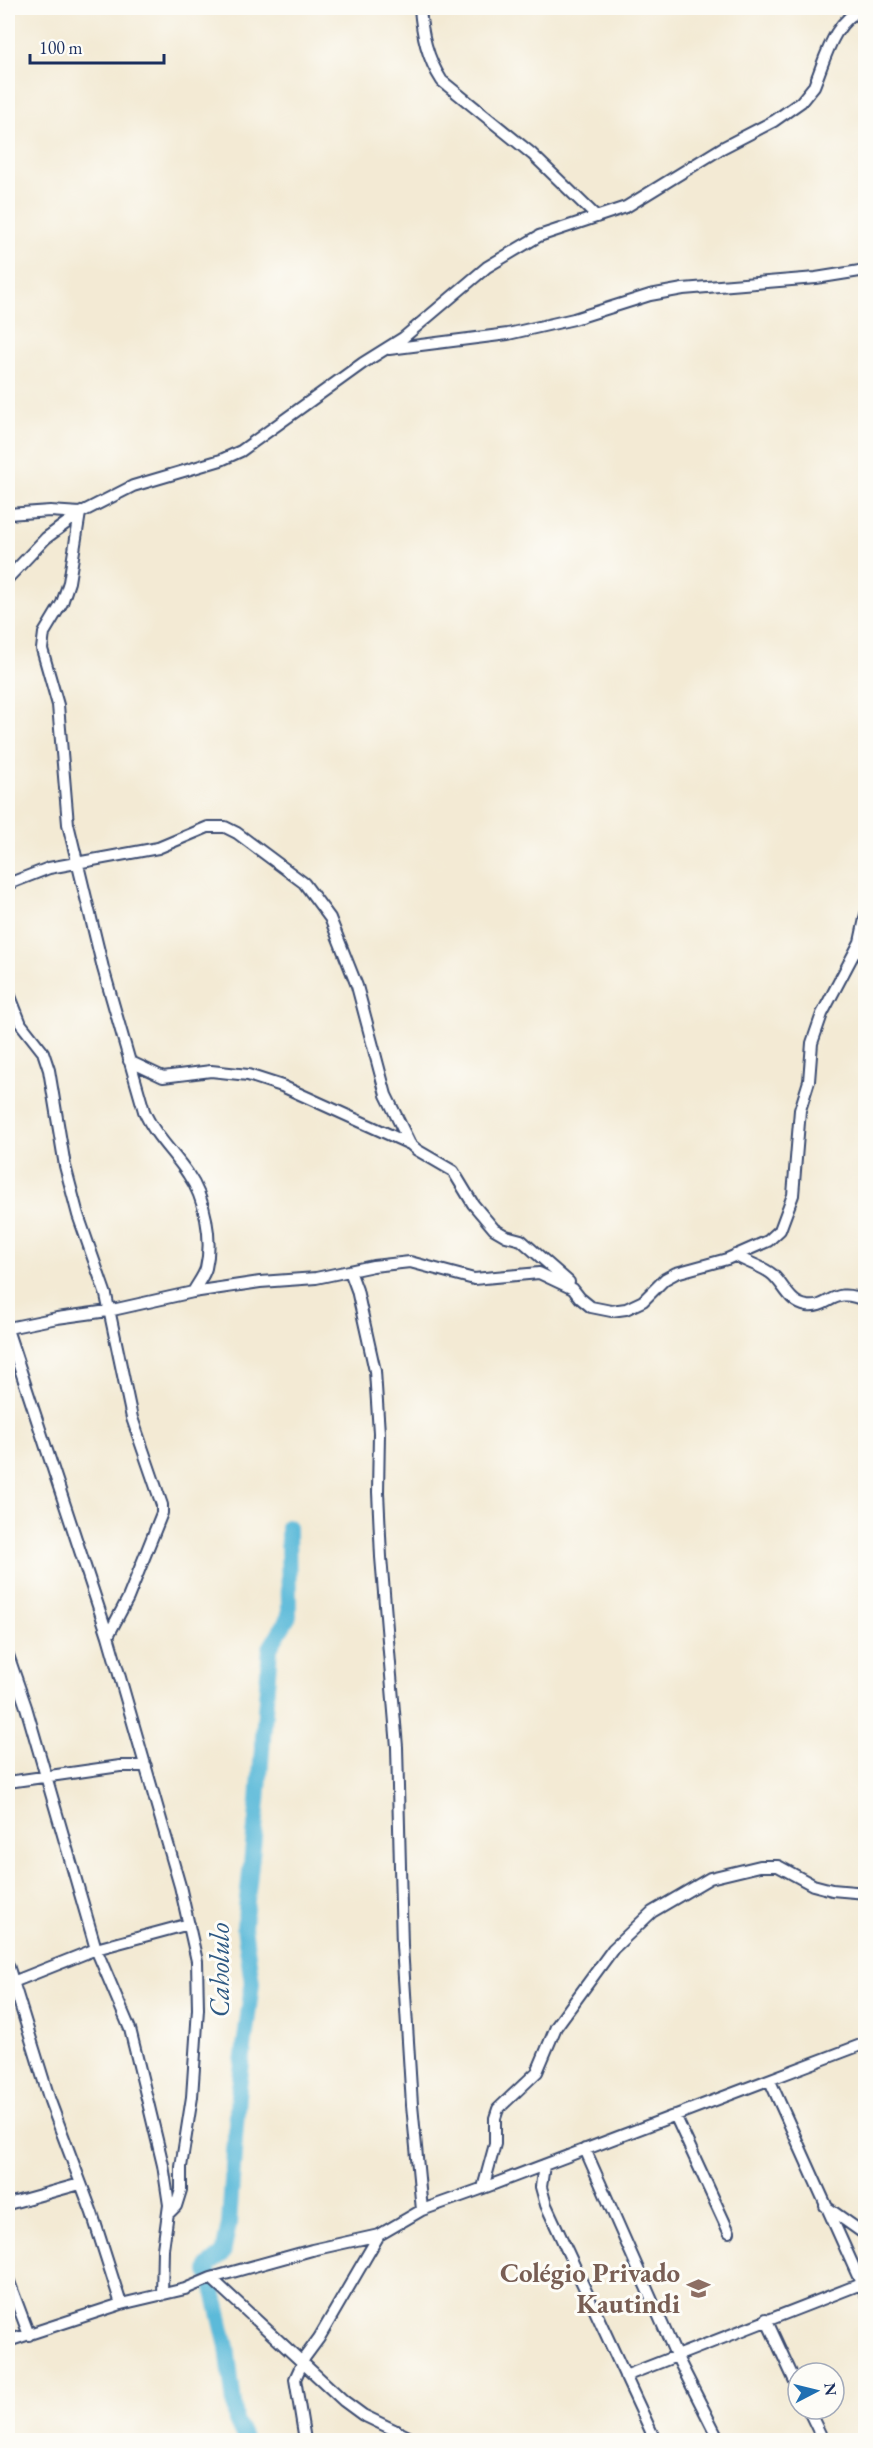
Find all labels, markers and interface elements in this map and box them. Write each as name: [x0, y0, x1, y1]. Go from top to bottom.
scale bar: [30, 27, 164, 65]
text: 100 m: [39, 36, 83, 59]
water label: Caholulo: [201, 1922, 237, 2017]
place label: Colégio Privado Kautindi: [500, 2255, 680, 2321]
school or university icon: Colégio Privado Kautindi: [685, 2276, 711, 2302]
north arrow: [786, 2361, 846, 2421]
text: N: [819, 2382, 842, 2397]

